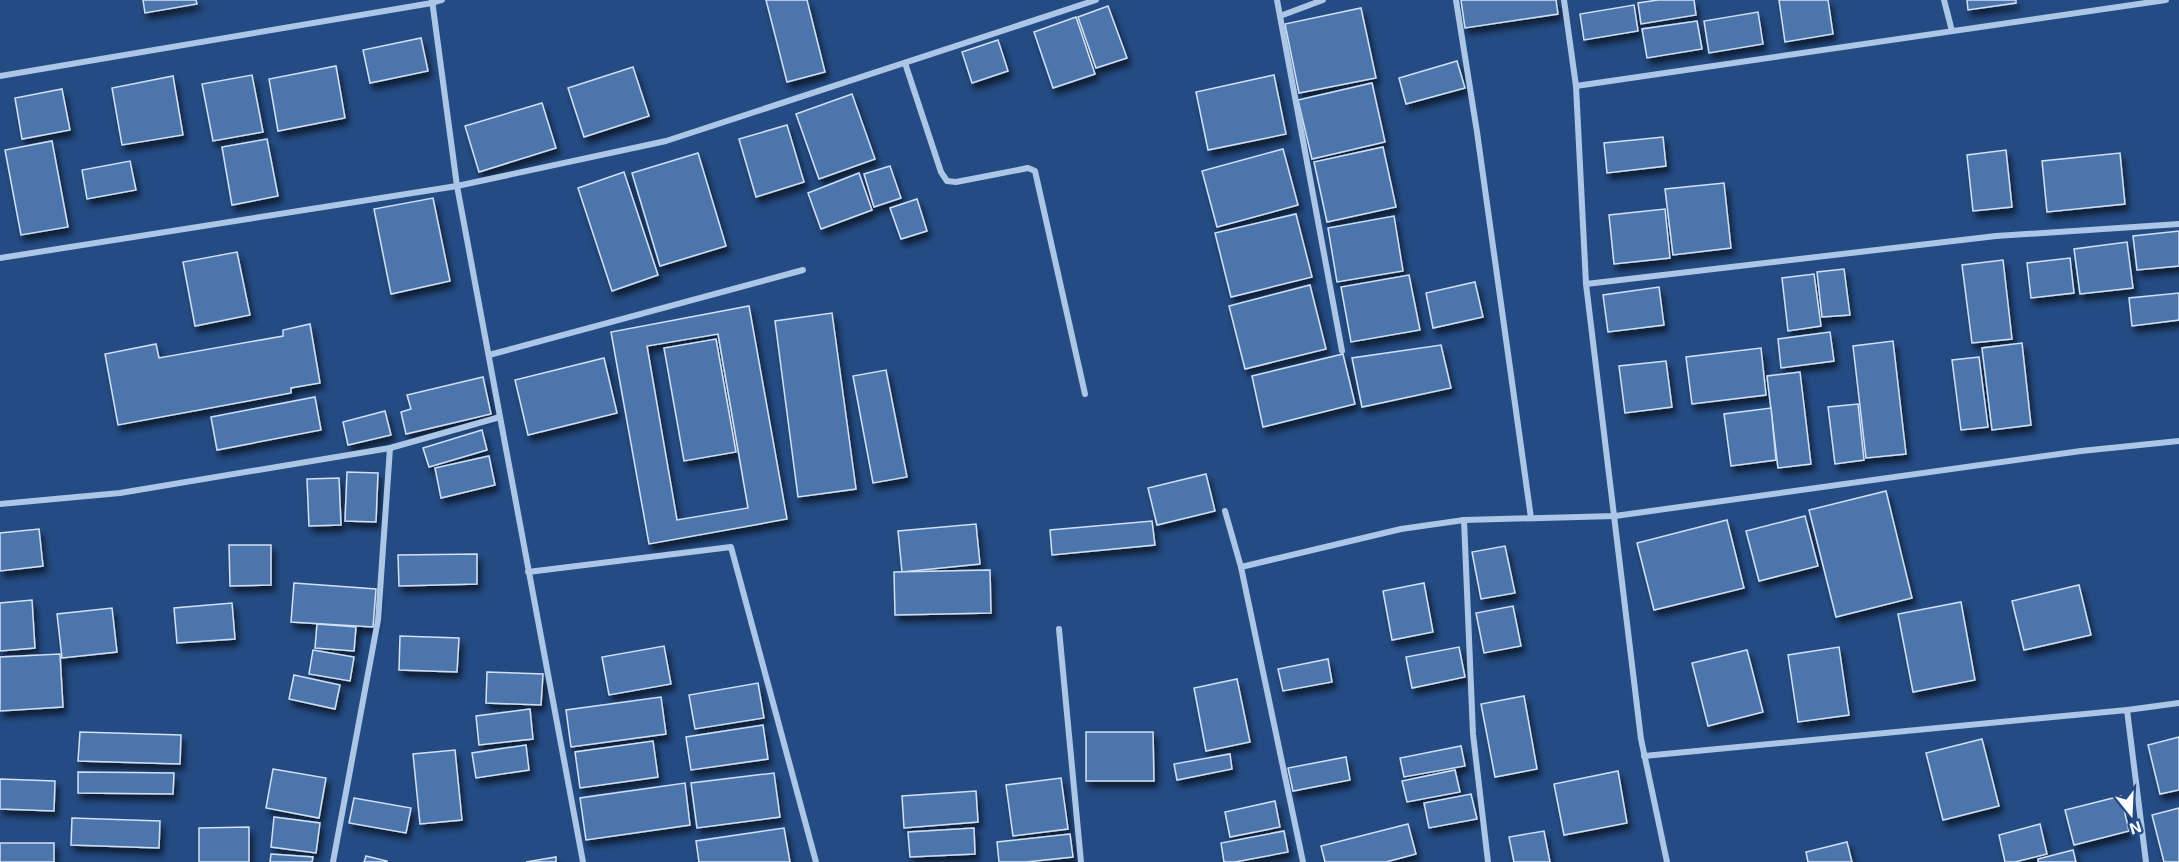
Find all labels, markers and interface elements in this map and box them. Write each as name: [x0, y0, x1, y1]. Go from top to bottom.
north arrow: [2101, 784, 2161, 844]
text: N: [2127, 818, 2144, 840]

